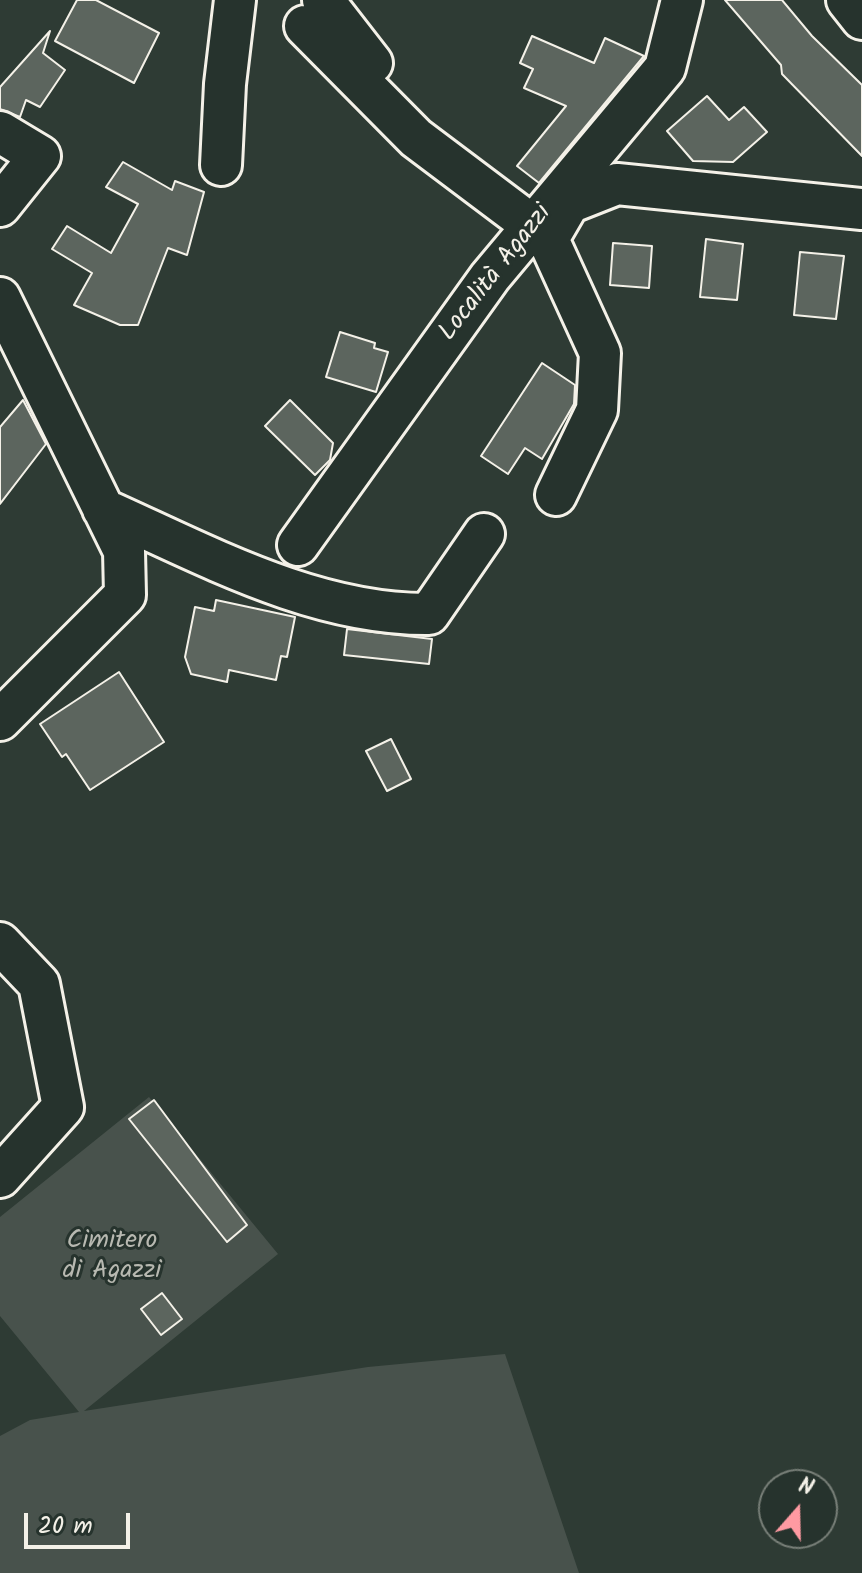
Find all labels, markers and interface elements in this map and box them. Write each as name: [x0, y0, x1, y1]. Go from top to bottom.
street label: Località Agazzi: [434, 200, 560, 348]
park label: Cimitero di Agazzi: [62, 1227, 162, 1288]
north arrow: [758, 1469, 838, 1549]
text: N: [793, 1469, 818, 1507]
scale bar: [28, 1497, 134, 1547]
text: 20 m: [38, 1507, 93, 1546]

